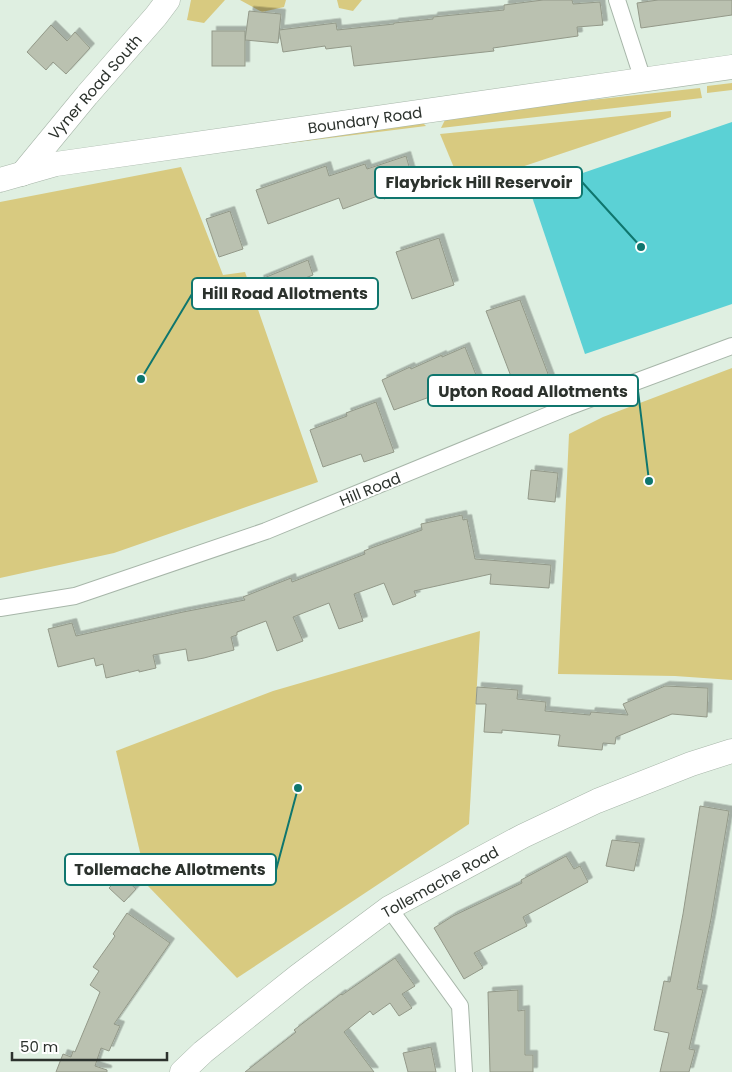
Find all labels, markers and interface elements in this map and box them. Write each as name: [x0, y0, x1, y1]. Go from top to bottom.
street label: Vyner Road South: [43, 30, 147, 144]
street label: Boundary Road: [306, 102, 424, 138]
callout: Flaybrick Hill Reservoir: [375, 167, 582, 198]
text: Flaybrick Hill Reservoir: [386, 171, 573, 194]
callout: Hill Road Allotments: [192, 278, 378, 309]
text: Hill Road Allotments: [202, 282, 368, 305]
callout: Upton Road Allotments: [428, 375, 638, 406]
text: Upton Road Allotments: [438, 380, 628, 403]
street label: Hill Road: [336, 467, 404, 511]
street label: Tollemache Road: [378, 841, 502, 923]
callout: Tollemache Allotments: [65, 854, 276, 885]
text: Tollemache Allotments: [74, 858, 266, 881]
scale bar: [12, 1030, 168, 1062]
text: 50 m: [20, 1036, 58, 1057]

